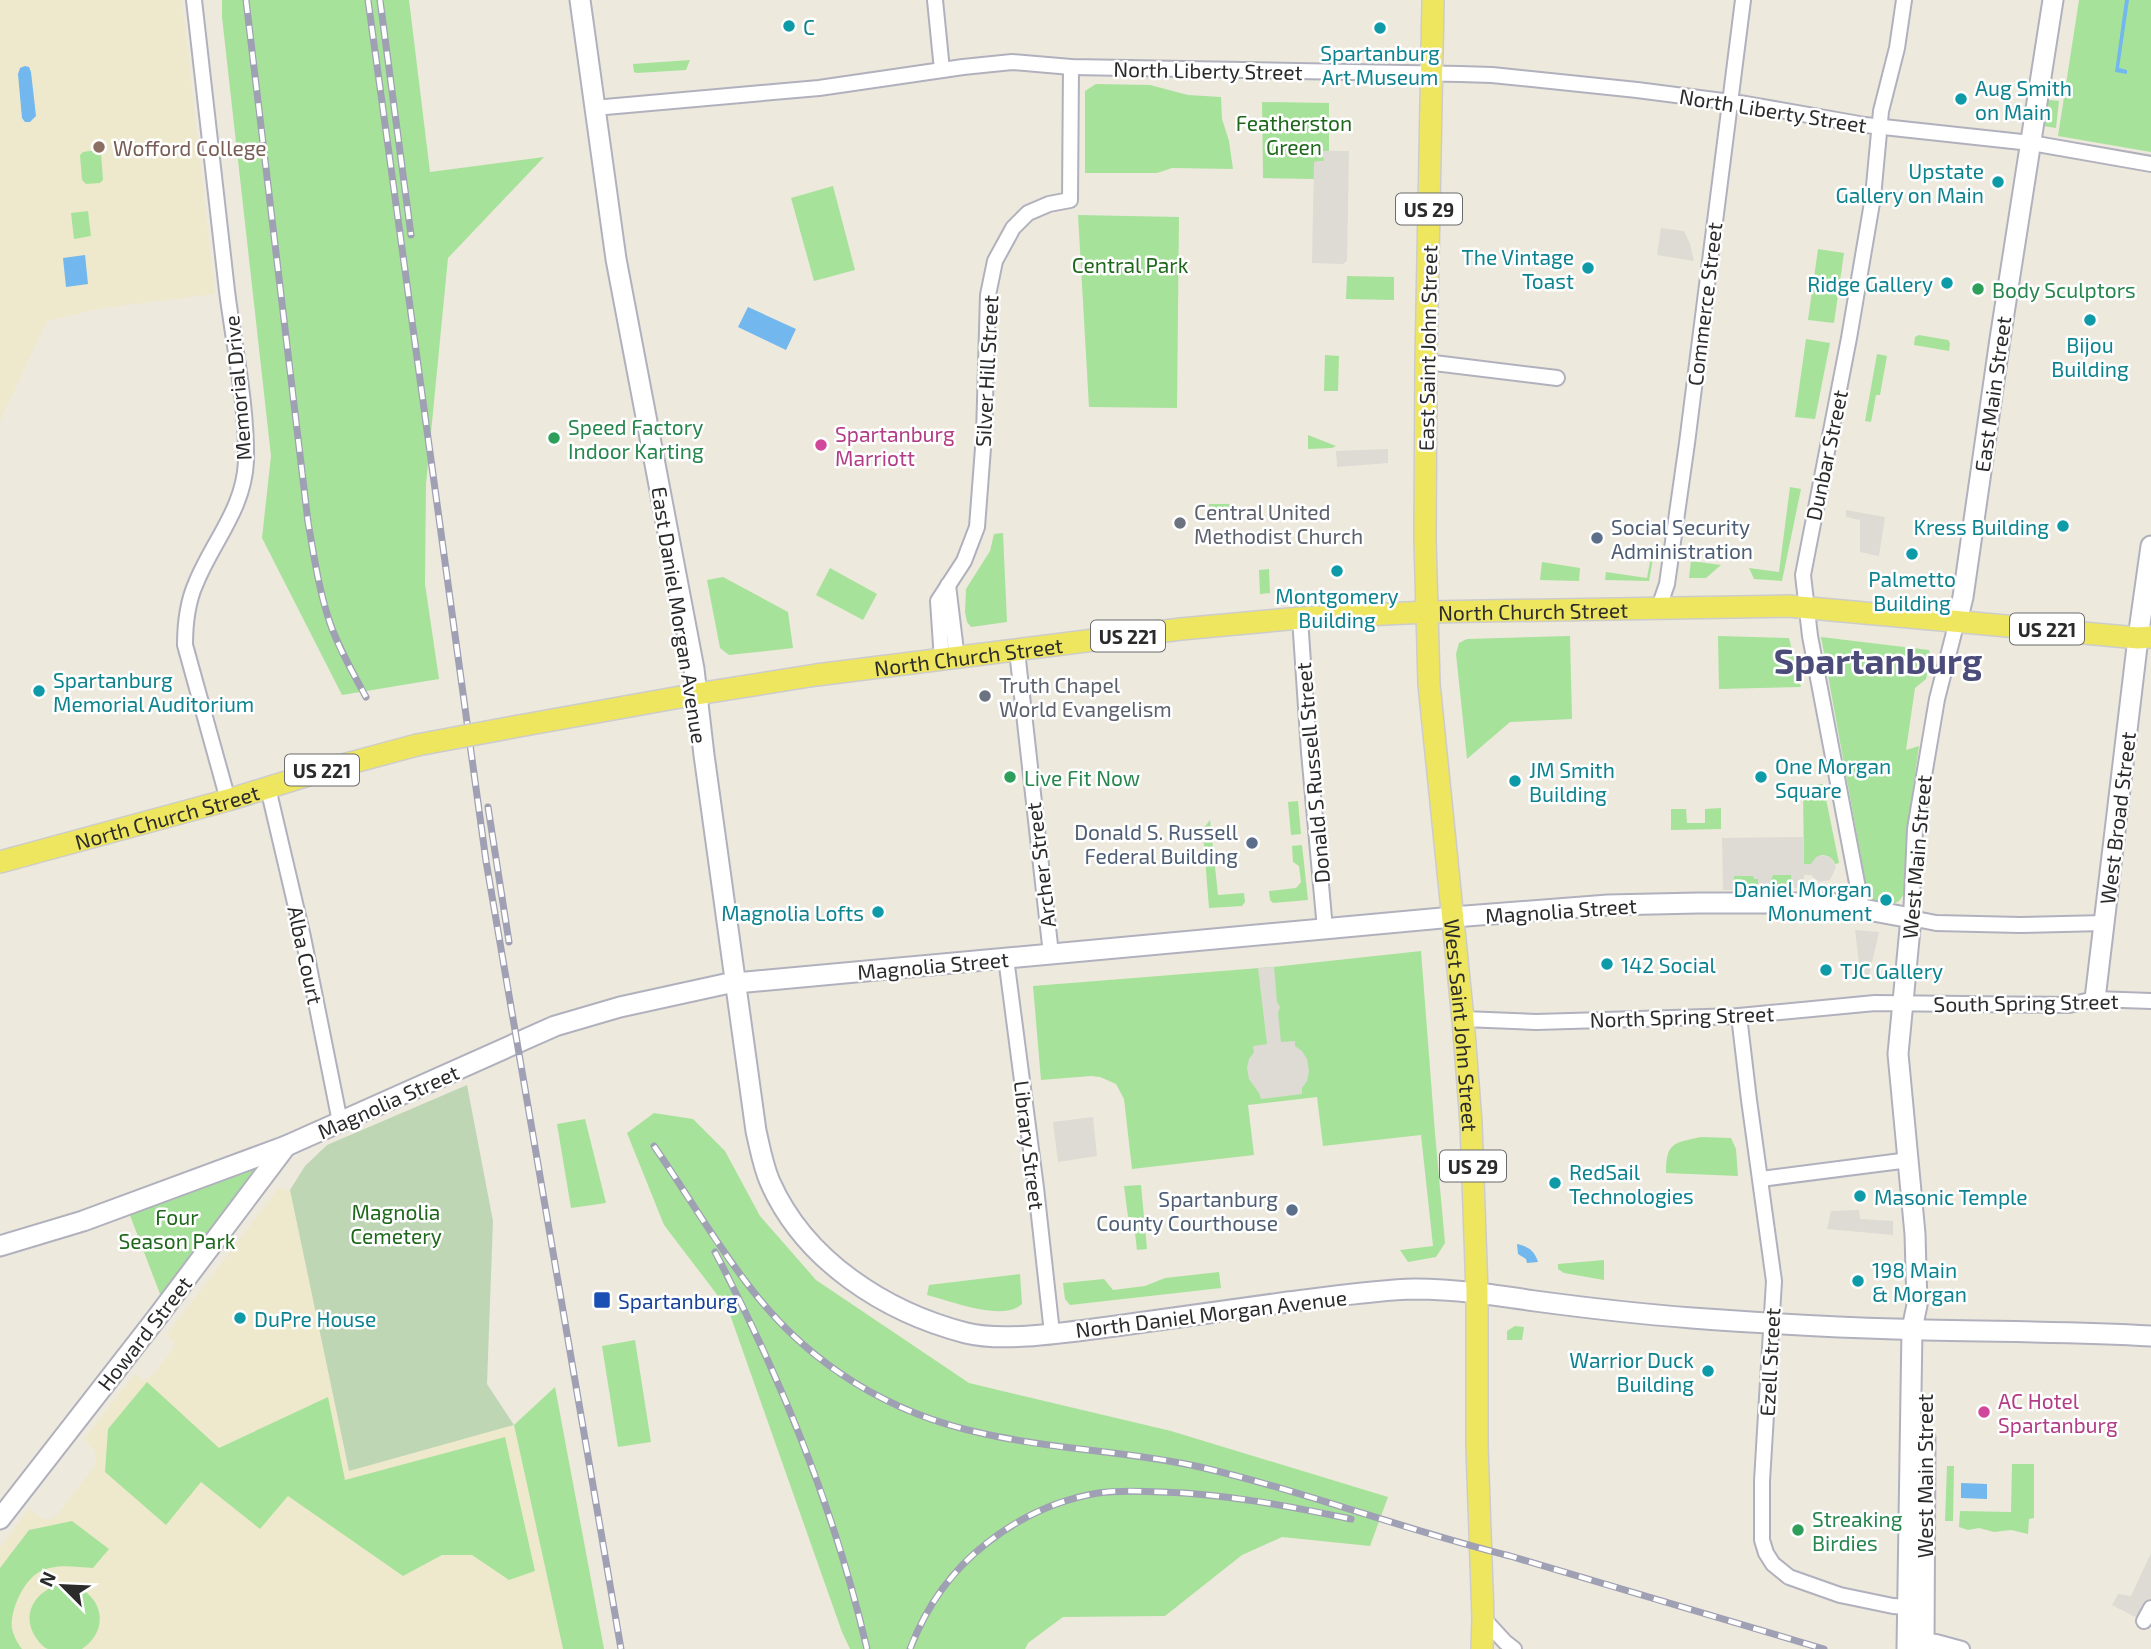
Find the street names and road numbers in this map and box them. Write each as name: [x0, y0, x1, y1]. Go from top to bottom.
street label: North Liberty Street: [1113, 56, 1303, 84]
street label: North Liberty Street: [1678, 83, 1868, 137]
road number: US 29: [1396, 194, 1462, 224]
street label: Commerce Street: [1682, 221, 1726, 387]
street label: East Saint John Street: [1413, 245, 1441, 451]
street label: Silver Hill Street: [970, 294, 1002, 448]
street label: Memorial Drive: [218, 314, 256, 462]
street label: East Main Street: [1969, 315, 2015, 473]
street label: Dunbar Street: [1800, 388, 1852, 522]
street label: East Daniel Morgan Avenue: [647, 485, 713, 745]
street label: North Church Street: [1438, 596, 1628, 624]
road number: US 221: [2010, 614, 2084, 644]
road number: US 221: [1091, 621, 1165, 652]
street label: North Church Street: [873, 632, 1064, 680]
street label: Donald S Russell Street: [1290, 662, 1334, 884]
street label: West Broad Street: [2094, 730, 2140, 906]
road number: US 221: [285, 754, 359, 786]
street label: West Main Street: [1896, 774, 1936, 940]
street label: North Church Street: [72, 779, 262, 854]
street label: Archer Street: [1020, 801, 1060, 929]
street label: Magnolia Street: [1484, 892, 1638, 928]
street label: Alba Court: [283, 904, 329, 1006]
street label: West Saint John Street: [1440, 918, 1484, 1132]
street label: Magnolia Street: [856, 946, 1010, 984]
street label: South Spring Street: [1933, 988, 2119, 1016]
street label: North Spring Street: [1589, 1000, 1775, 1032]
street label: Magnolia Street: [314, 1059, 462, 1143]
street label: Library Street: [1010, 1079, 1050, 1211]
road number: US 29: [1440, 1150, 1506, 1182]
street label: Howard Street: [92, 1271, 196, 1395]
street label: North Daniel Morgan Avenue: [1074, 1284, 1348, 1342]
street label: Ezell Street: [1754, 1307, 1784, 1417]
street label: West Main Street: [1912, 1394, 1937, 1558]

